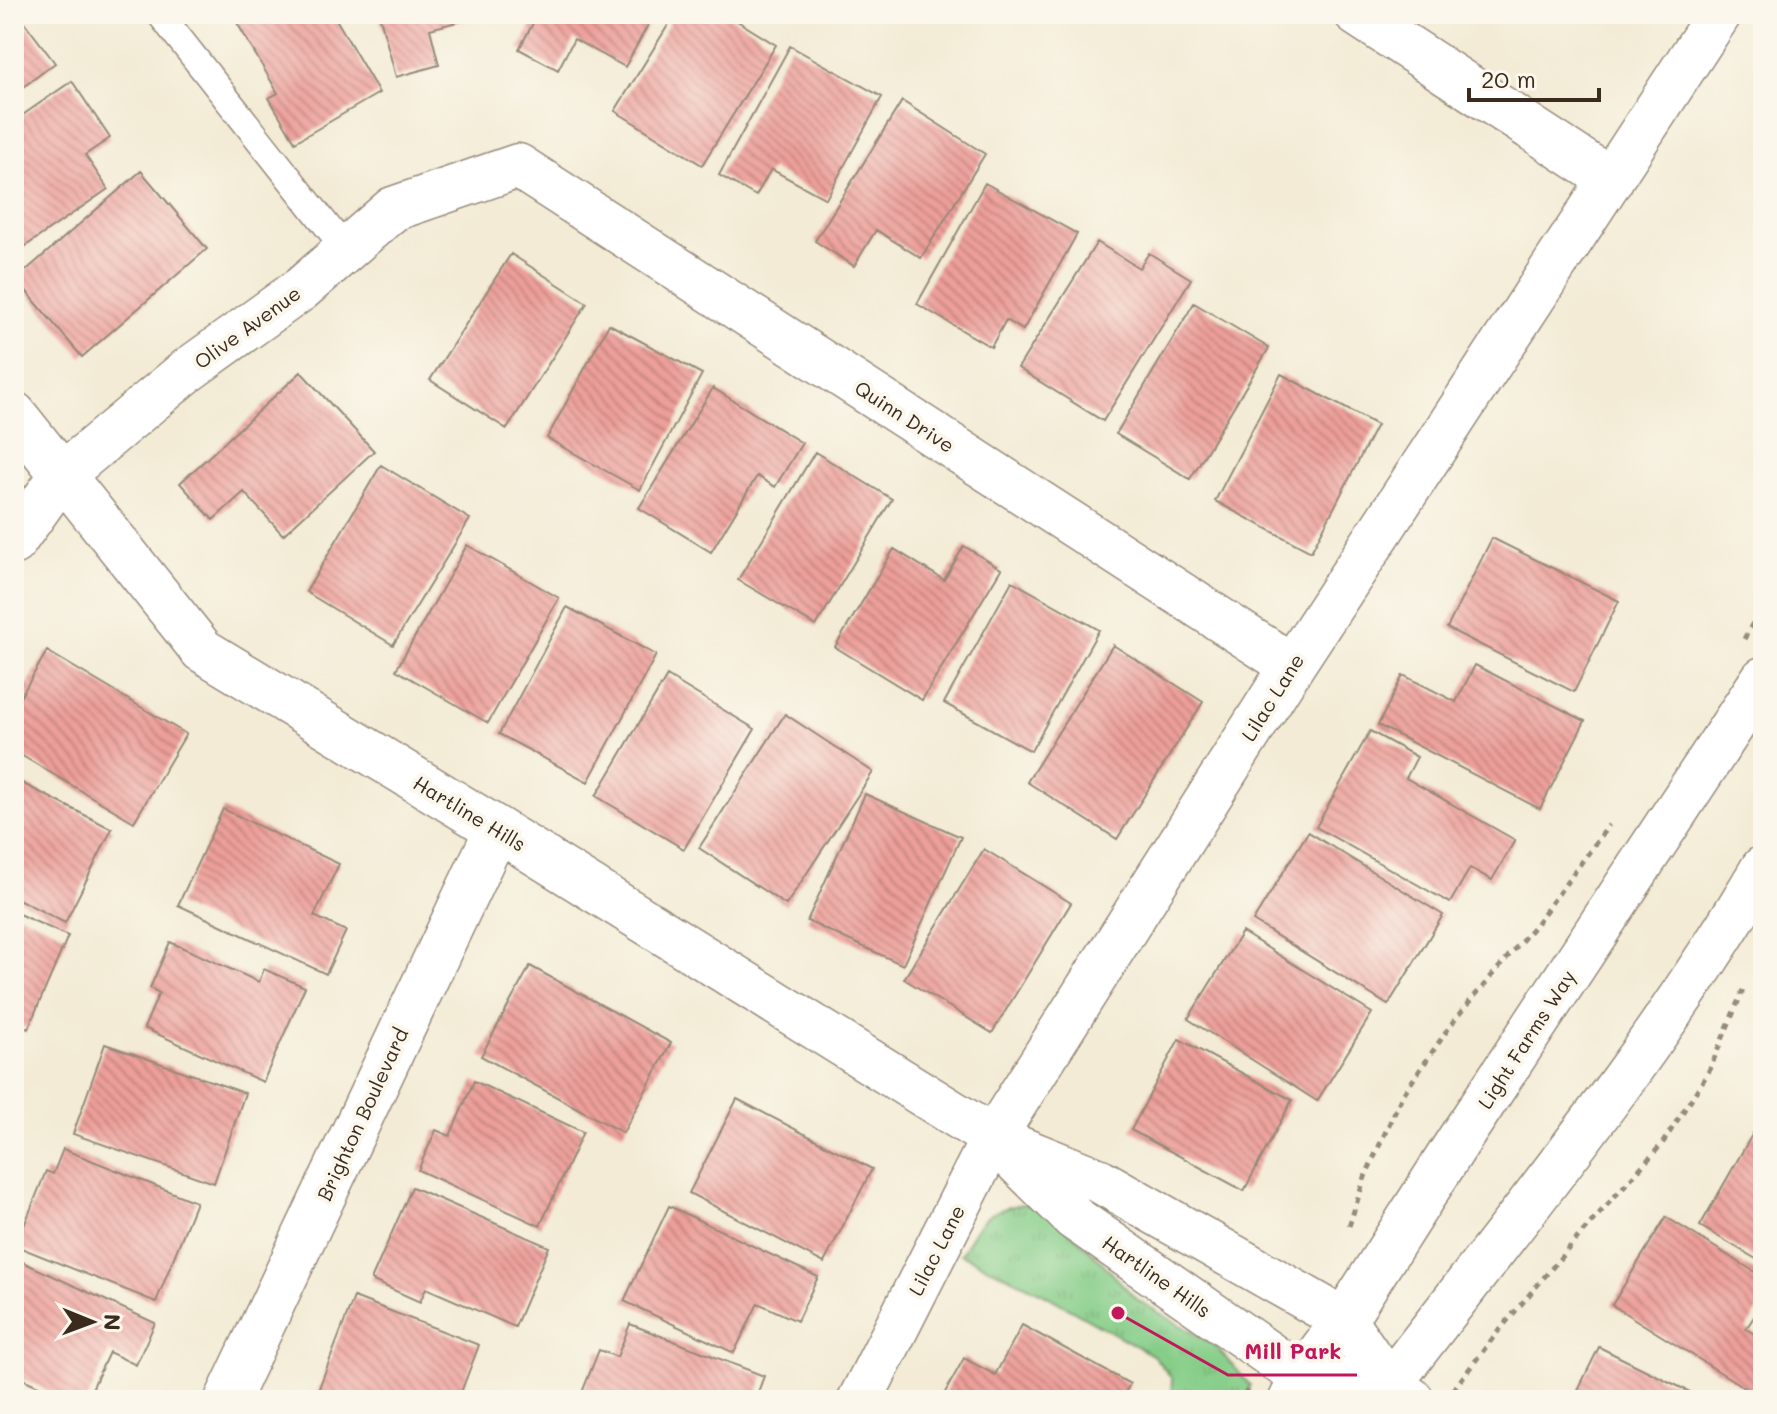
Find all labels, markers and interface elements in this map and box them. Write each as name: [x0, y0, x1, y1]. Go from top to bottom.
scale bar: [1469, 52, 1599, 102]
text: 20 m: [1481, 63, 1536, 94]
street label: Olive Avenue: [189, 280, 305, 374]
street label: Quinn Drive: [850, 374, 960, 458]
street label: Lilac Lane: [1235, 648, 1309, 746]
street label: Hartline Hills: [409, 769, 531, 857]
street label: Light Farms Way: [1471, 964, 1581, 1114]
street label: Brighton Boulevard: [310, 1023, 414, 1205]
street label: Lilac Lane: [902, 1200, 970, 1300]
street label: Hartline Hills: [1098, 1229, 1216, 1323]
north arrow: [52, 1282, 132, 1362]
text: N: [98, 1314, 127, 1331]
callout: Mill Park: [1228, 1329, 1357, 1375]
text: Mill Park: [1245, 1336, 1341, 1365]

